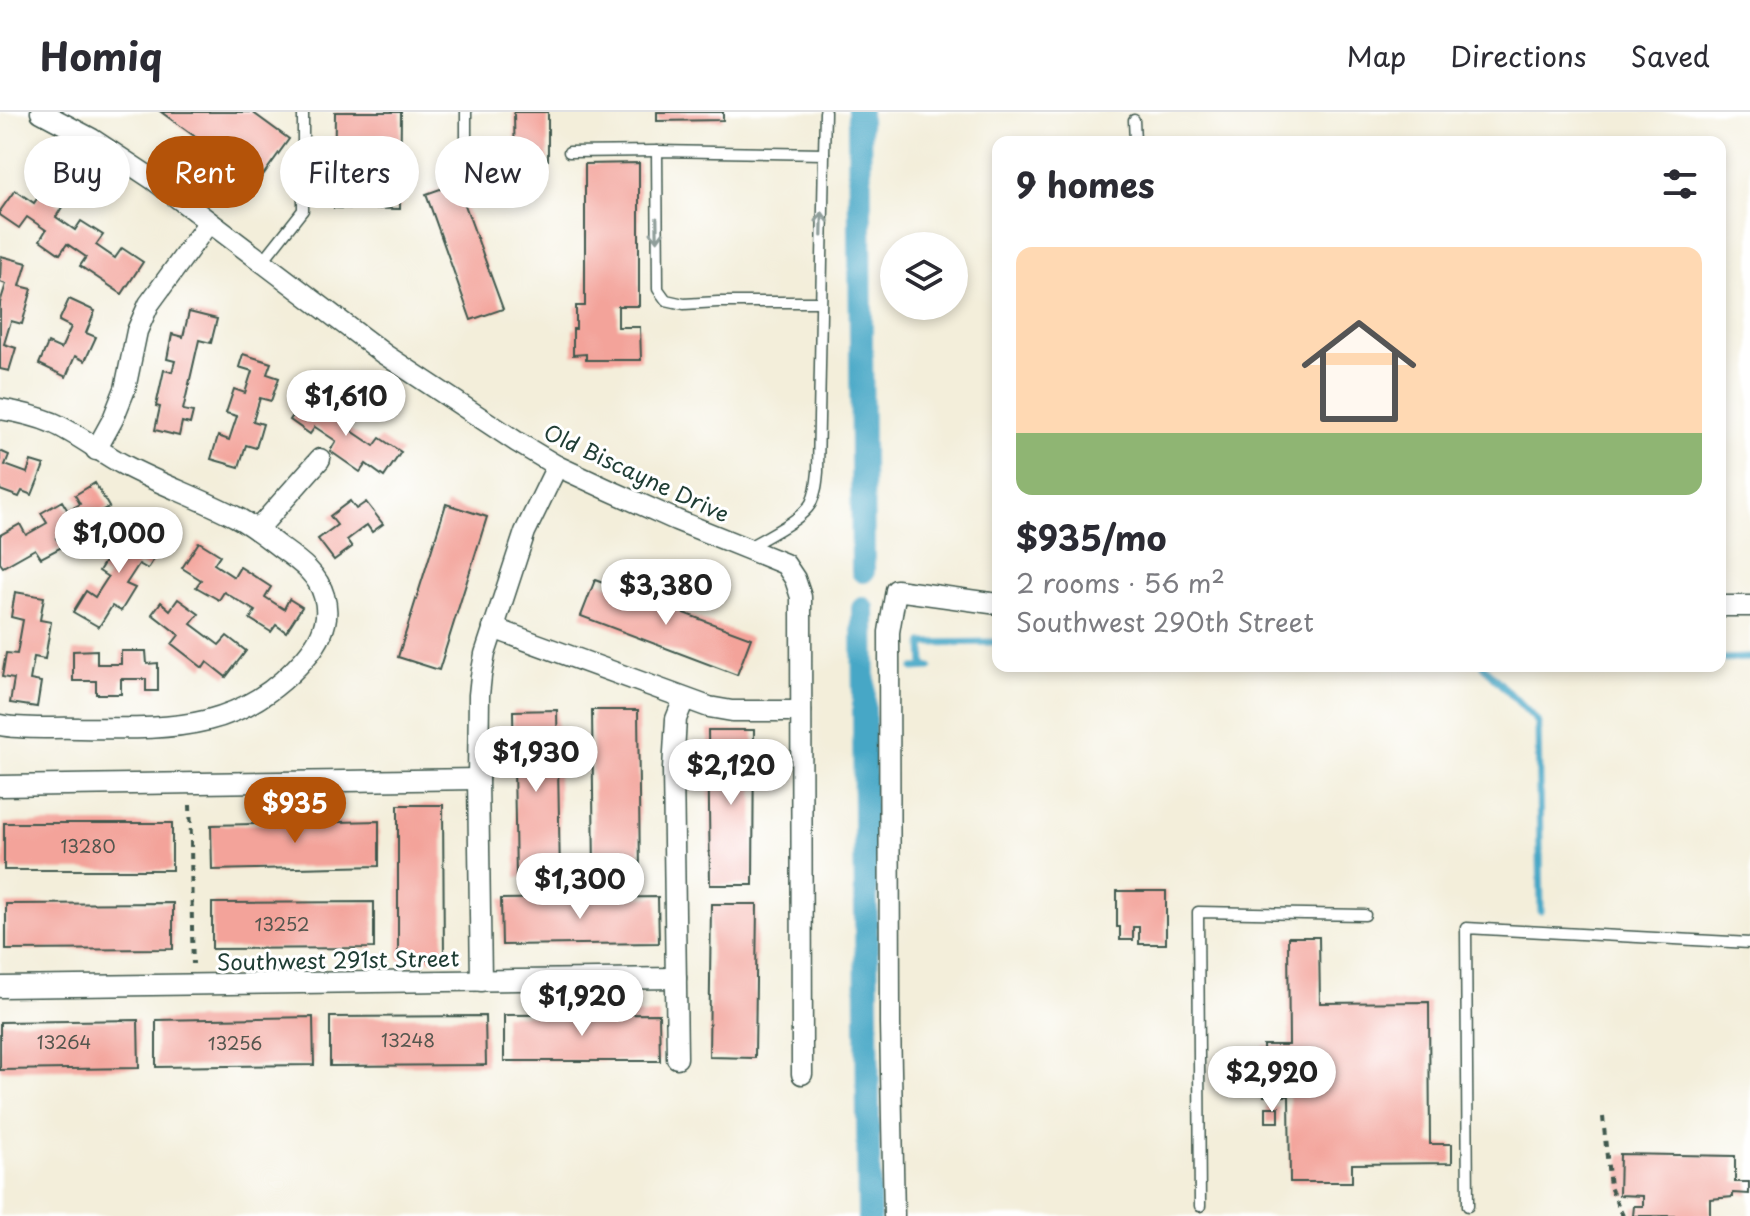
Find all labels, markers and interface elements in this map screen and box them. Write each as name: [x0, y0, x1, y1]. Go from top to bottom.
text: Homiq: [40, 27, 162, 84]
text: Map: [1347, 34, 1406, 77]
text: Directions: [1450, 34, 1587, 77]
text: Saved: [1631, 34, 1710, 77]
chip: Buy: [24, 136, 130, 208]
chip: Rent: [146, 136, 264, 208]
chip: Filters: [280, 136, 419, 208]
chip: New: [435, 136, 549, 208]
text: 9 homes: [1016, 158, 1155, 210]
icon: filters: [1658, 162, 1702, 206]
one-way arrow: [814, 211, 830, 238]
one-way arrow: [650, 216, 665, 243]
map controls: [880, 232, 968, 320]
button: layers: [880, 232, 968, 320]
icon: home: [1287, 299, 1431, 443]
pin: $1,610: [281, 370, 411, 438]
text: $1,610: [305, 376, 387, 415]
street label: Old Biscayne Drive: [539, 414, 735, 530]
pin: $1,000: [54, 507, 184, 575]
text: $935/mo: [1016, 511, 1166, 563]
text: $1,000: [73, 513, 165, 552]
pin: $3,380: [601, 559, 731, 627]
text: 2 rooms · 56 m²: [1016, 563, 1225, 602]
text: $3,380: [619, 565, 713, 604]
text: Southwest 290th Street: [1016, 602, 1314, 641]
pin: $1,930: [471, 726, 601, 794]
text: $1,930: [493, 732, 579, 771]
pin: $2,120: [666, 739, 796, 807]
text: $2,120: [687, 745, 775, 784]
pin: $935: [248, 777, 342, 845]
text: $935: [262, 783, 328, 822]
house number: 13280: [60, 832, 116, 859]
pin: $1,300: [515, 853, 645, 921]
text: $1,300: [534, 859, 626, 898]
house number: 13252: [254, 910, 310, 937]
street label: Southwest 291st Street: [216, 940, 460, 978]
pin: $1,920: [517, 970, 647, 1038]
text: $1,920: [538, 976, 626, 1015]
house number: 13248: [381, 1026, 435, 1053]
house number: 13264: [37, 1028, 91, 1055]
house number: 13256: [208, 1029, 262, 1056]
pin: $2,920: [1207, 1046, 1337, 1114]
text: $2,920: [1226, 1052, 1318, 1091]

